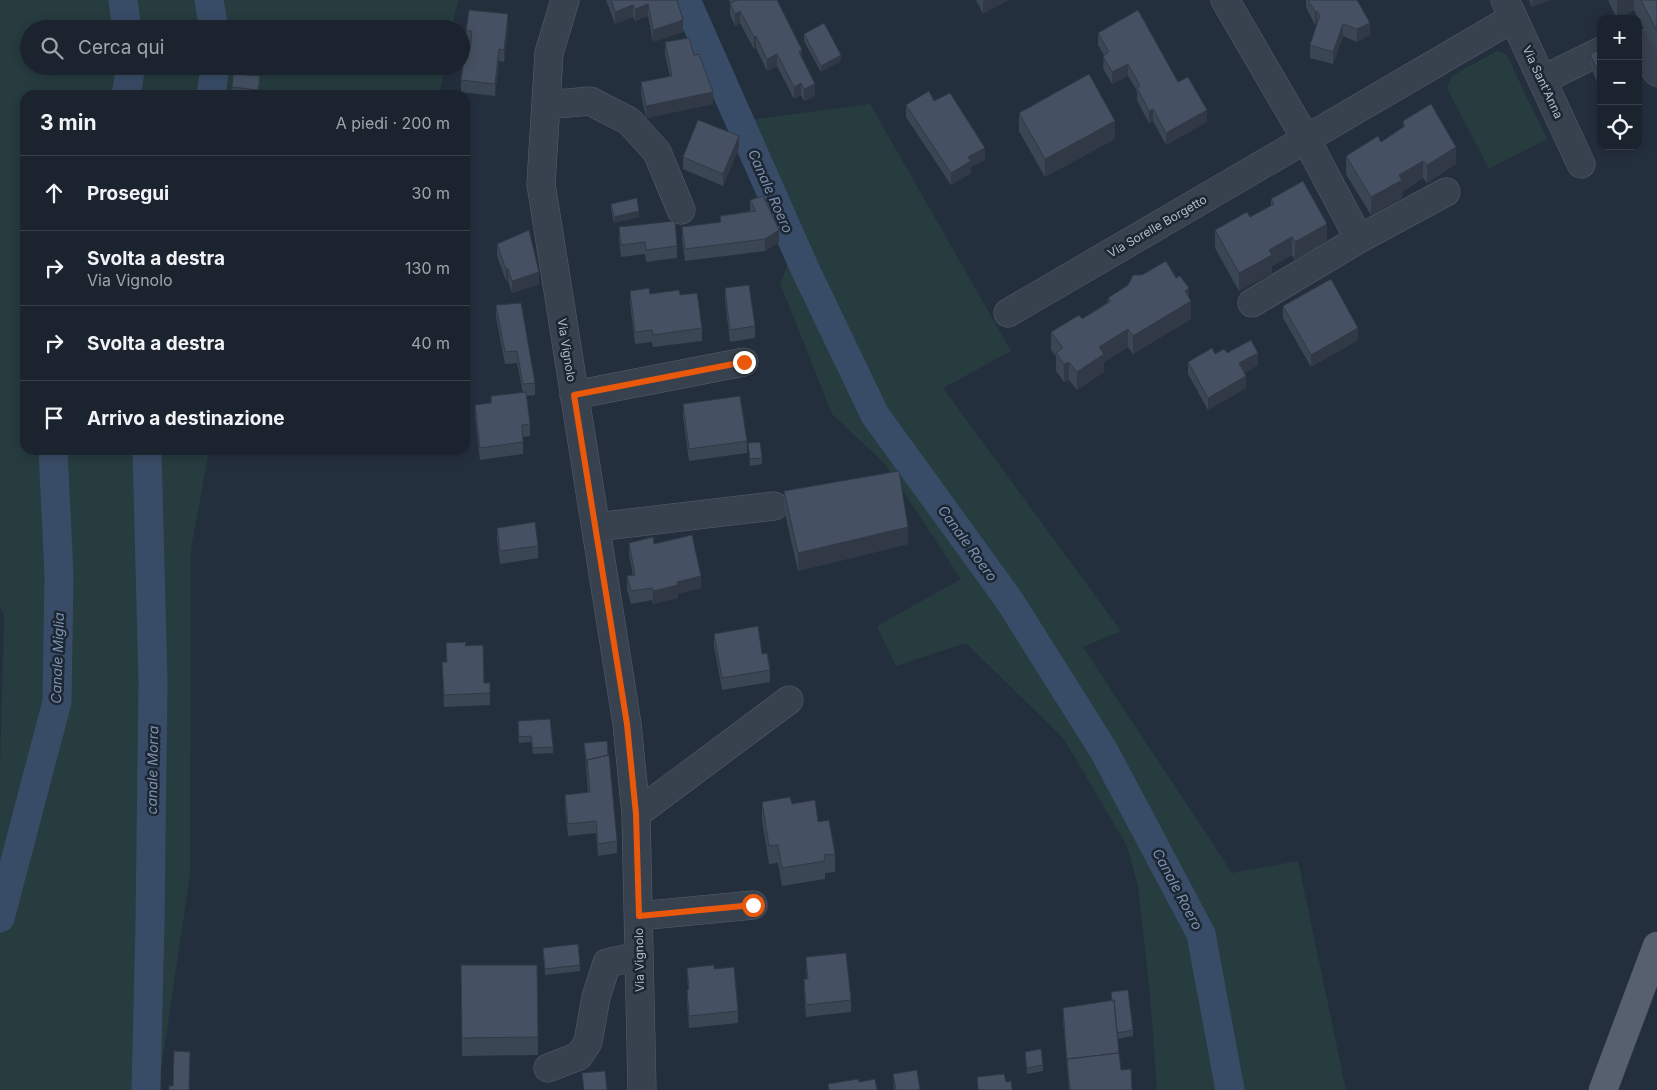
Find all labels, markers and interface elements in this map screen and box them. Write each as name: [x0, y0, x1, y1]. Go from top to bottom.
map controls: [1597, 15, 1642, 150]
button: +: [1597, 15, 1642, 60]
search box: [20, 20, 470, 75]
icon: search: [38, 34, 66, 62]
text: Cerca qui: [78, 36, 164, 59]
street label: Via Sant'Anna: [1520, 43, 1566, 121]
button: −: [1597, 60, 1642, 105]
button: locate: [1597, 105, 1642, 150]
text: 3 min: [40, 110, 96, 135]
text: A piedi · 200 m: [336, 113, 450, 133]
water label: Canale Roero: [745, 147, 797, 235]
icon: ahead: [40, 179, 68, 207]
text: Prosegui: [87, 182, 169, 205]
text: 30 m: [412, 183, 450, 203]
street label: Via Sorelle Borgetto: [1105, 191, 1209, 261]
text: Svolta a destra: [87, 247, 225, 270]
icon: right: [40, 254, 68, 282]
text: 130 m: [405, 258, 450, 278]
text: Via Vignolo: [87, 270, 173, 290]
street label: Via Vignolo: [555, 317, 579, 383]
icon: right: [40, 329, 68, 357]
text: Svolta a destra: [87, 332, 225, 355]
text: 40 m: [411, 333, 450, 353]
route end: [733, 351, 756, 374]
icon: arrive: [40, 404, 68, 432]
text: Arrivo a destinazione: [87, 407, 285, 430]
water label: Canale Roero: [935, 502, 1001, 584]
water label: Canale Miglia: [47, 612, 67, 704]
water label: canale Morra: [143, 725, 161, 815]
water label: Canale Roero: [1149, 845, 1207, 933]
route start: [742, 894, 765, 917]
street label: Via Vignolo: [631, 928, 647, 992]

